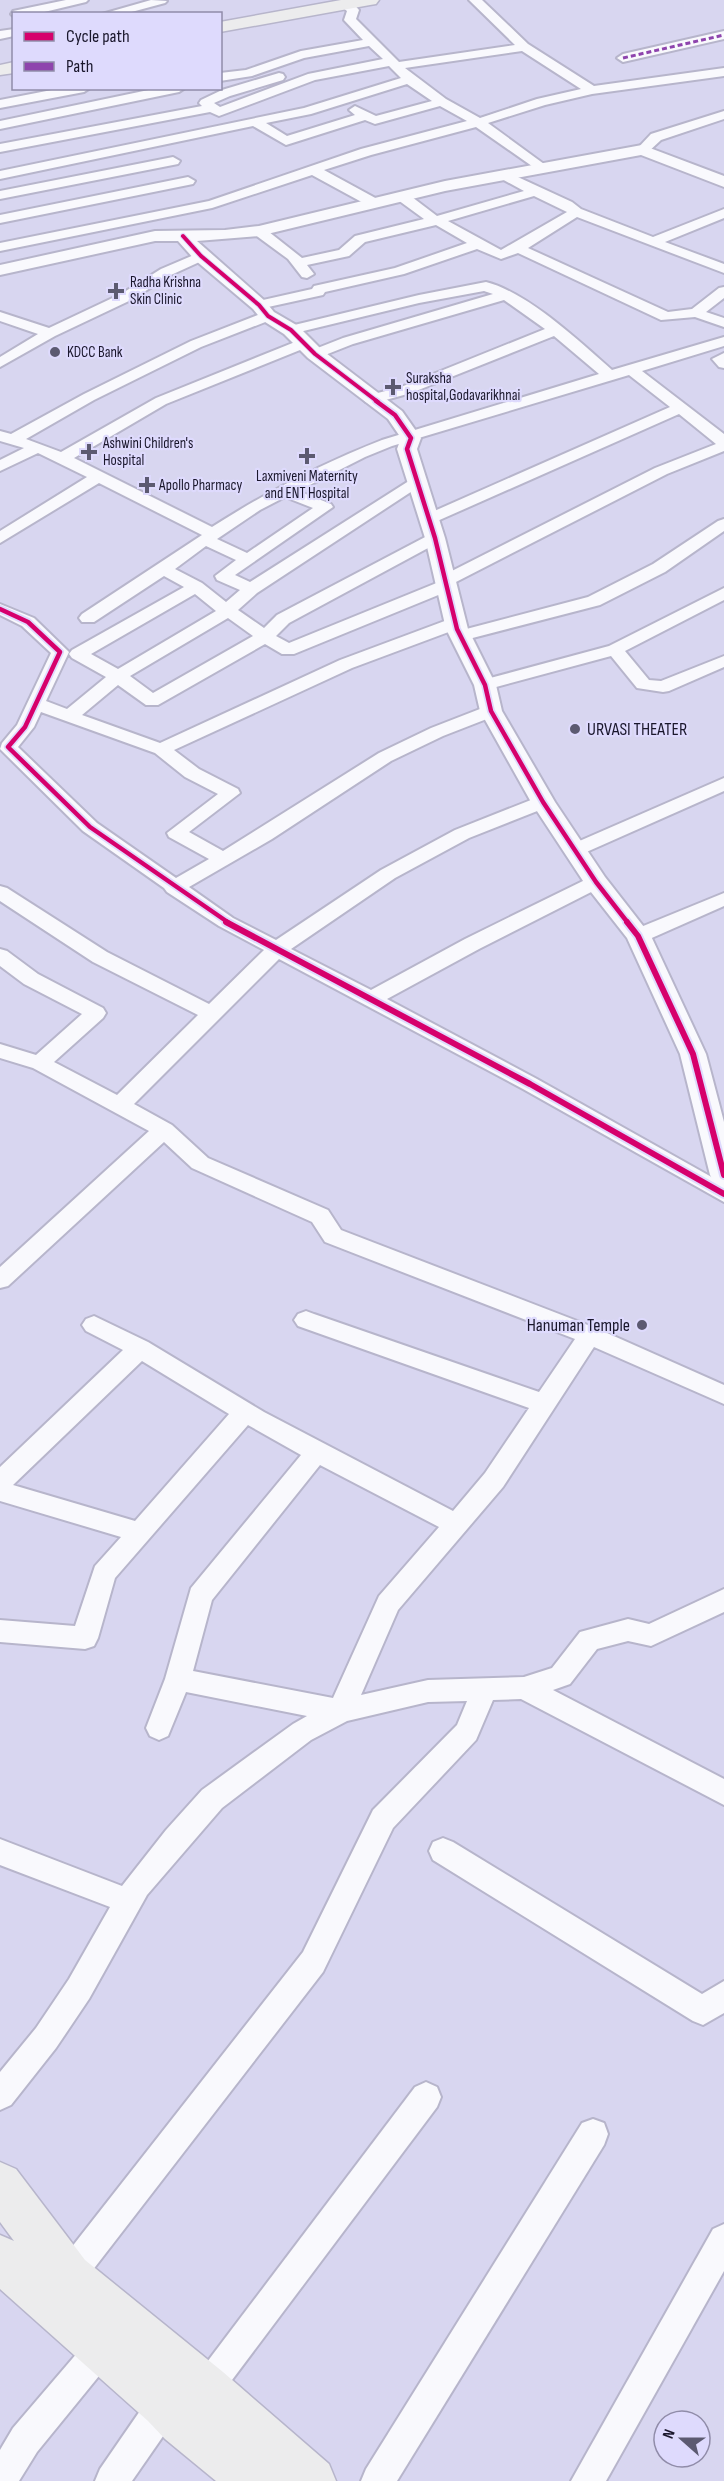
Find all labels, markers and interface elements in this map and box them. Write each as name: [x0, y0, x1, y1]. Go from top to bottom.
legend: [12, 12, 222, 90]
text: Cycle path: [66, 26, 130, 47]
text: Path: [66, 56, 94, 77]
place label: Radha Krishna Skin Clinic: [130, 273, 201, 309]
marker: Radha Krishna Skin Clinic: [107, 282, 125, 300]
place label: KDCC Bank: [67, 343, 123, 362]
marker: KDCC Bank: [48, 345, 62, 359]
place label: Suraksha hospital,Godavarikhnai: [406, 369, 520, 405]
marker: Suraksha hospital,Godavarikhnai: [384, 378, 402, 396]
place label: Ashwini Children's Hospital: [102, 434, 193, 470]
marker: Ashwini Children's Hospital: [80, 443, 98, 461]
marker: Laxmiveni Maternity and ENT Hospital: [298, 447, 316, 465]
place label: Laxmiveni Maternity and ENT Hospital: [256, 467, 358, 503]
place label: Apollo Pharmacy: [158, 476, 242, 495]
marker: Apollo Pharmacy: [140, 478, 154, 492]
place label: URVASI THEATER: [587, 719, 687, 740]
marker: URVASI THEATER: [568, 722, 582, 736]
place label: Hanuman Temple: [527, 1315, 630, 1336]
marker: Hanuman Temple: [635, 1318, 649, 1332]
north arrow: [652, 2409, 712, 2469]
text: N: [659, 2427, 680, 2442]

